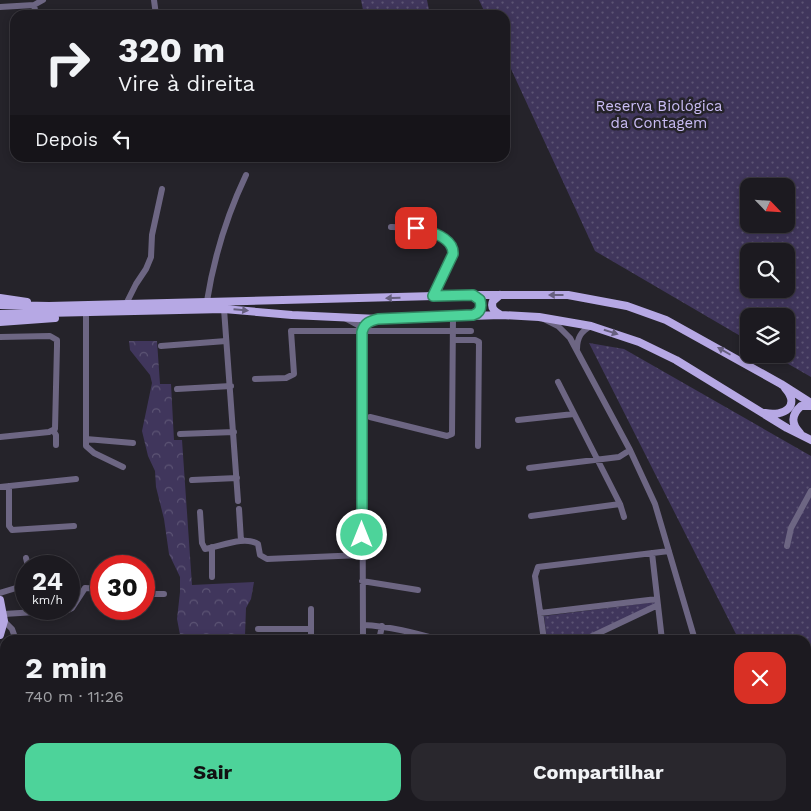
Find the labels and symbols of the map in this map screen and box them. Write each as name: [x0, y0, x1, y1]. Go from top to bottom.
park label: Reserva Biológica da Contagem: [595, 97, 723, 132]
north arrow: [740, 178, 795, 232]
pin: [395, 207, 437, 249]
one-way arrow: [547, 291, 563, 299]
one-way arrow: [385, 294, 401, 302]
one-way arrow: [233, 306, 249, 314]
one-way arrow: [604, 329, 619, 337]
one-way arrow: [717, 347, 732, 355]
position arrow: [335, 508, 387, 560]
speed limit sign: 30: [90, 555, 155, 620]

